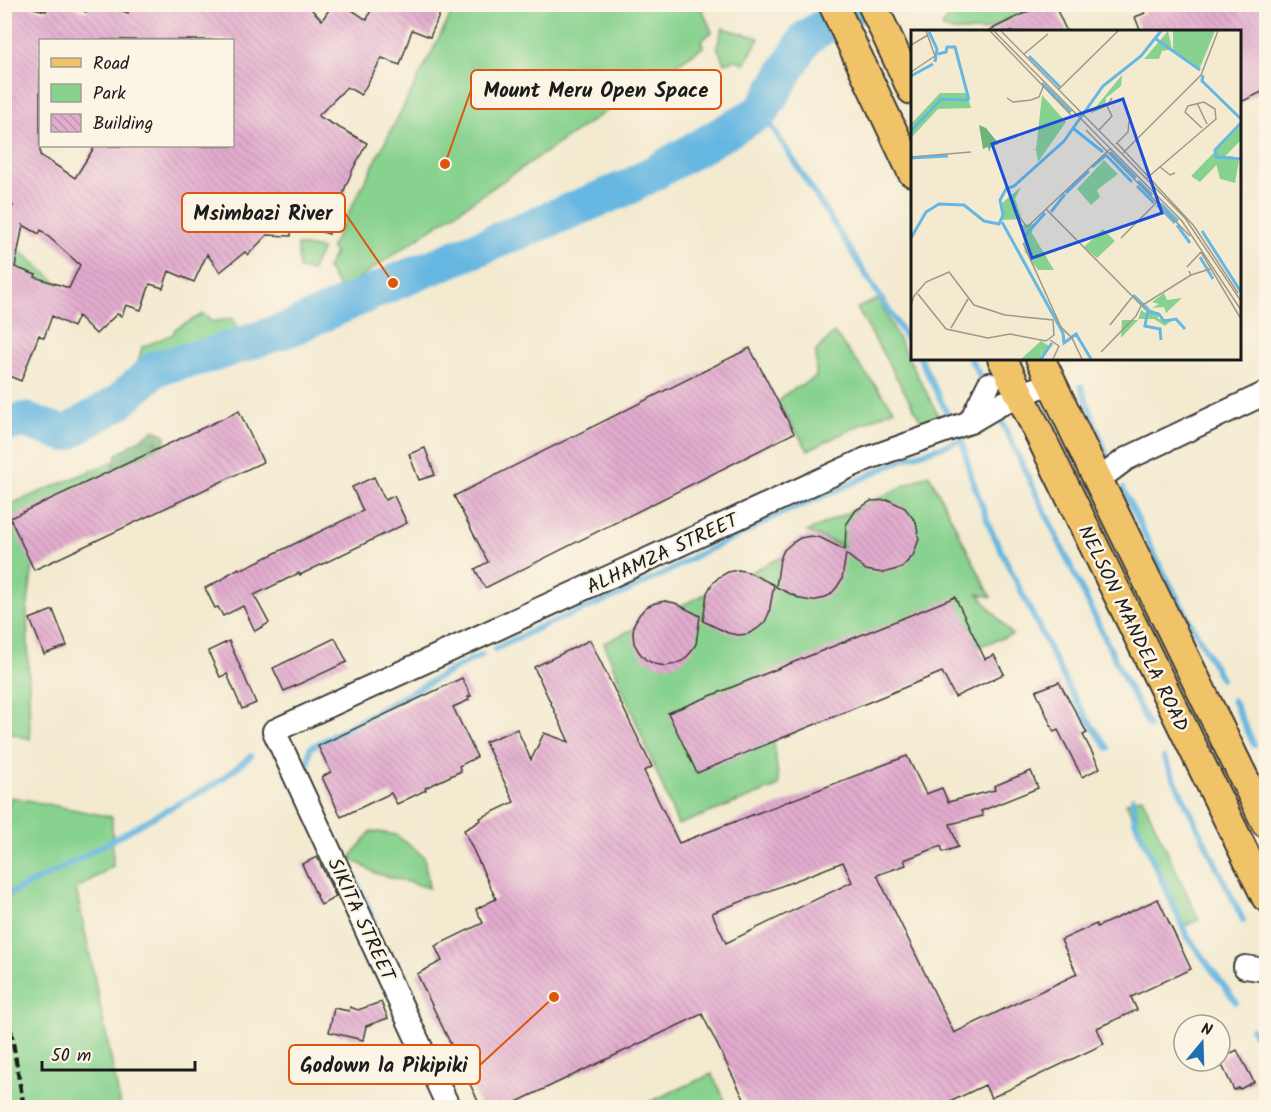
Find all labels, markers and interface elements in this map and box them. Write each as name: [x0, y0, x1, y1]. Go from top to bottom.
inset map: [911, 30, 1241, 360]
legend: [39, 39, 234, 147]
text: Road: [93, 50, 130, 79]
callout: Mount Meru Open Space: [471, 70, 721, 109]
text: Mount Meru Open Space: [483, 75, 709, 108]
text: Park: [93, 80, 126, 109]
text: Building: [93, 110, 153, 139]
callout: Msimbazi River: [182, 193, 345, 232]
text: Msimbazi River: [193, 198, 334, 231]
street label: ALHAMZA STREET: [582, 505, 746, 604]
street label: NELSON MANDELA ROAD: [1068, 520, 1196, 738]
street label: SIKITA STREET: [318, 853, 404, 989]
north arrow: [1172, 1013, 1232, 1073]
text: N: [1198, 1017, 1215, 1044]
scale bar: [42, 1034, 195, 1072]
text: 50 m: [51, 1042, 91, 1071]
callout: Godown la Pikipiki: [289, 1045, 480, 1084]
text: Godown la Pikipiki: [300, 1050, 468, 1083]

